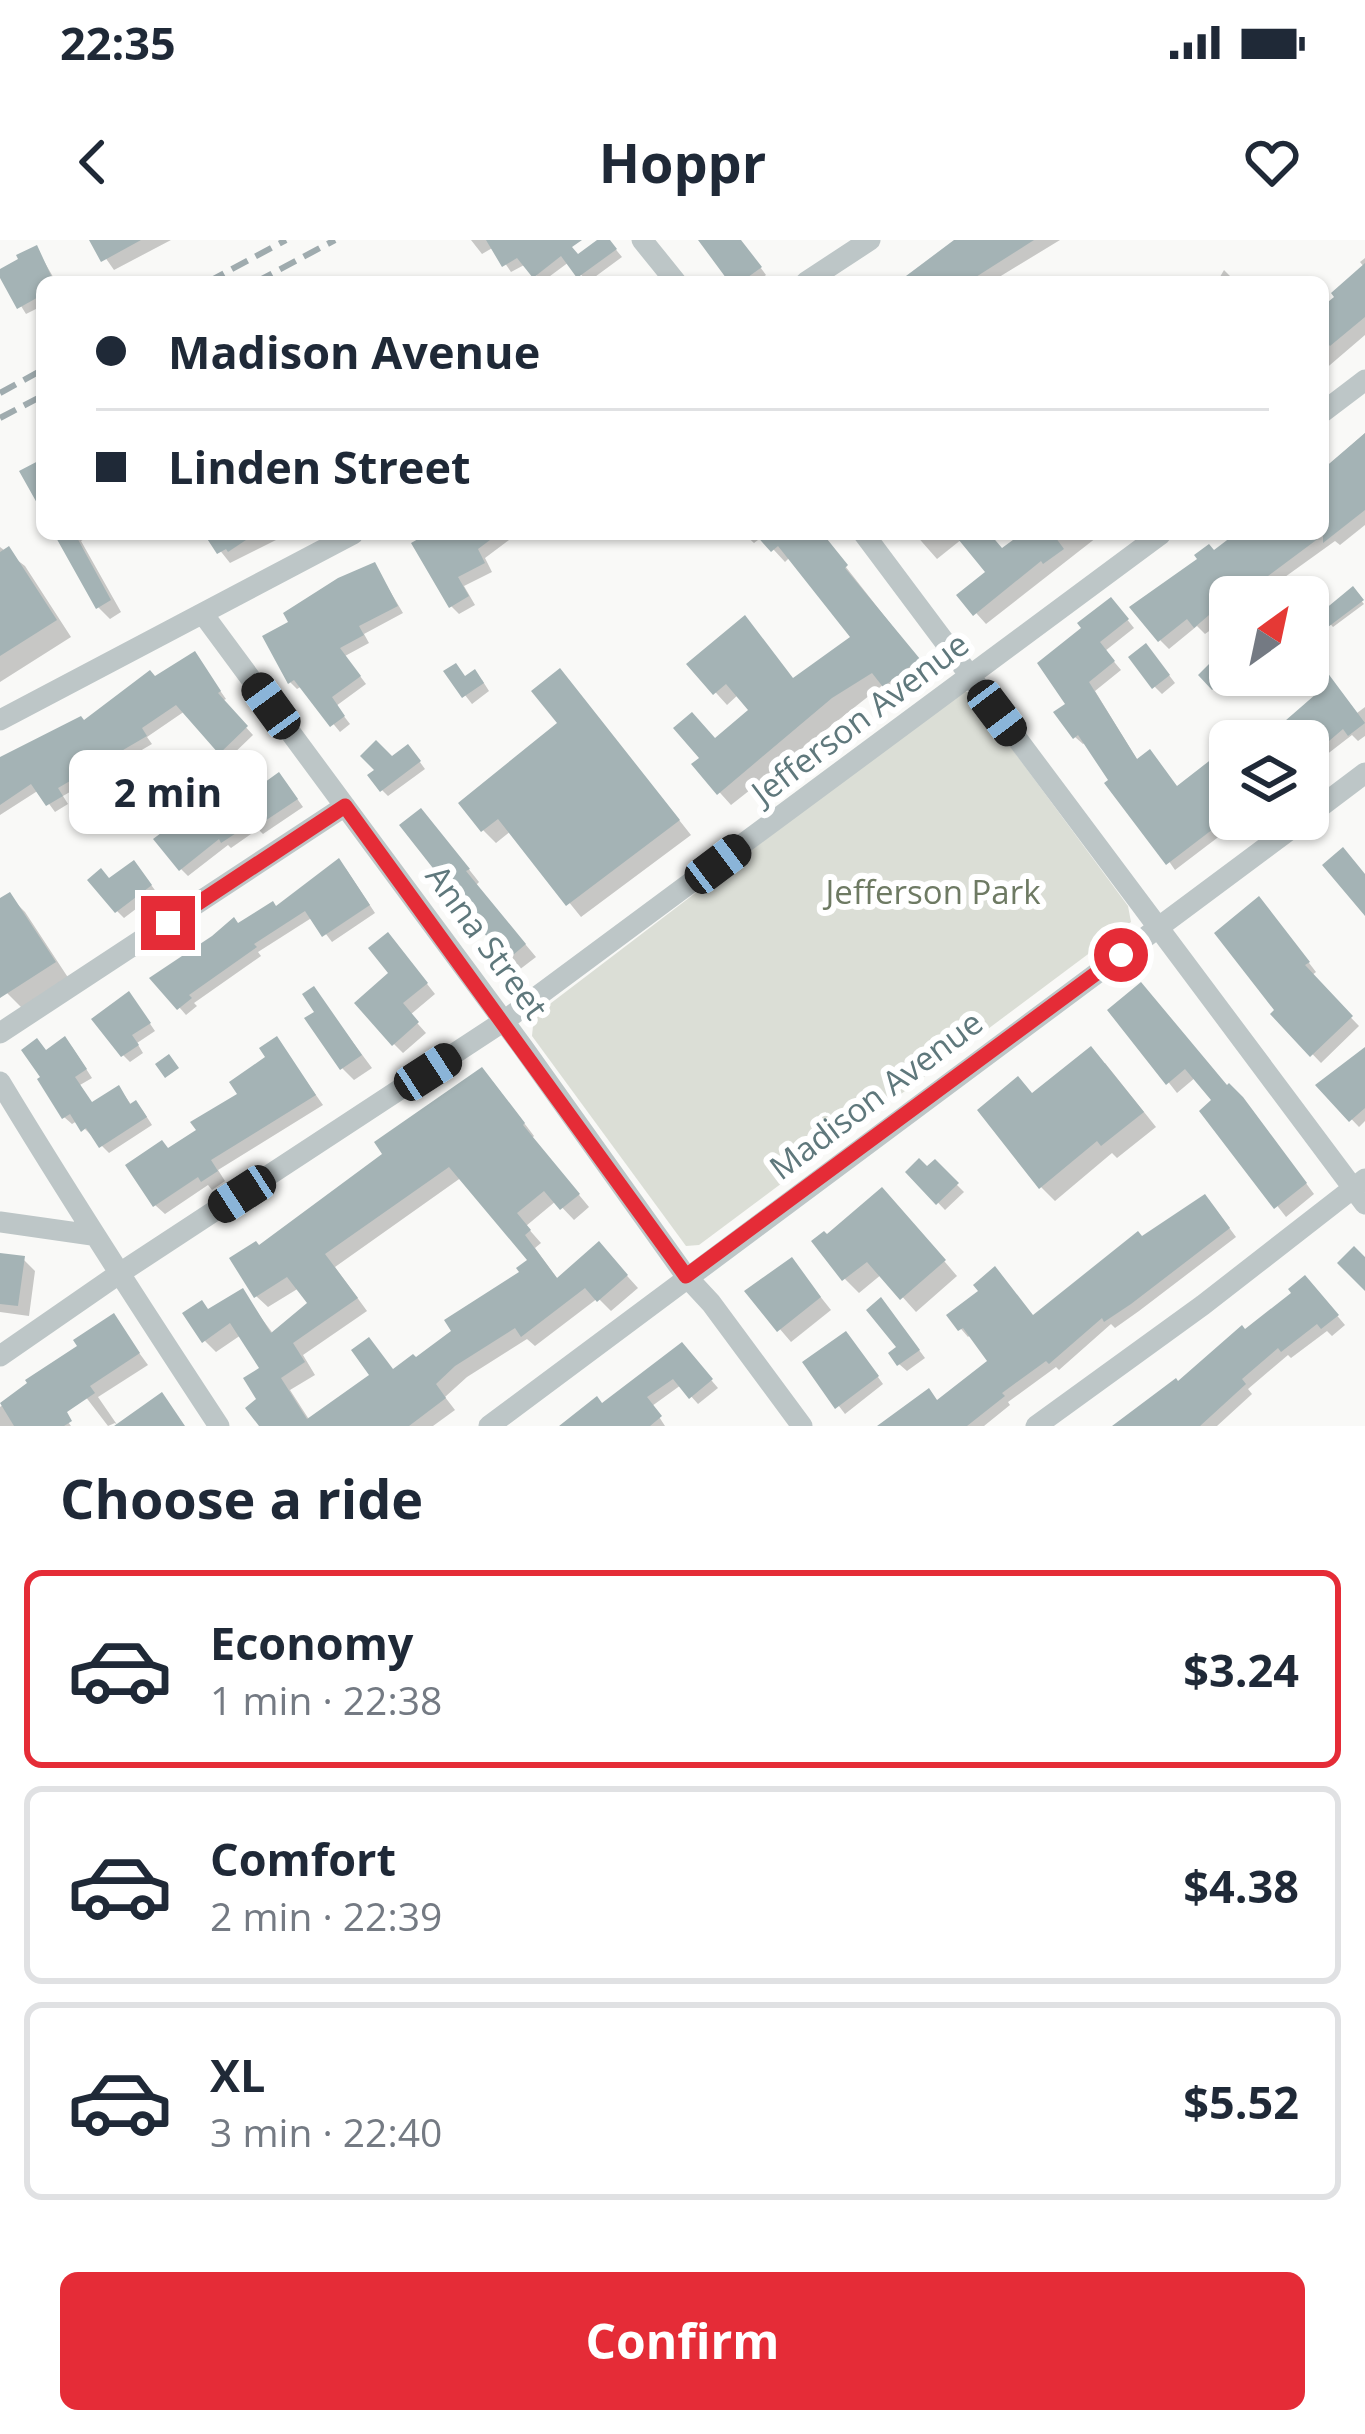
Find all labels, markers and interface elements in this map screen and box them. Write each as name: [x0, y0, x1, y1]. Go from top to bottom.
text: 22:35: [60, 12, 176, 73]
text: Hoppr: [599, 125, 766, 199]
icon: back: [60, 129, 126, 195]
icon: heart: [1239, 129, 1305, 195]
text: Madison Avenue: [168, 321, 540, 382]
text: Linden Street: [168, 436, 471, 497]
north arrow: [1209, 576, 1329, 696]
map controls: [1209, 576, 1329, 840]
street label: Jefferson Avenue: [740, 621, 977, 816]
car: [235, 666, 307, 746]
car: [961, 673, 1033, 753]
button: layers: [1209, 720, 1329, 840]
callout: 2 min: [69, 749, 267, 833]
text: 2 min: [114, 765, 222, 818]
car: [678, 828, 758, 900]
street label: Anna Street: [416, 855, 559, 1028]
park label: Jefferson Park: [822, 869, 1041, 914]
route end: [141, 896, 195, 950]
route start: [1094, 928, 1148, 982]
street label: Madison Avenue: [760, 1000, 991, 1190]
car: [388, 1037, 468, 1107]
car: [202, 1159, 282, 1229]
text: Choose a ride: [60, 1461, 423, 1535]
text: Economy: [210, 1612, 413, 1673]
icon: car: [66, 1615, 174, 1723]
text: $3.24: [1183, 1639, 1299, 1700]
text: 1 min · 22:38: [210, 1673, 442, 1726]
text: Comfort: [210, 1828, 396, 1889]
icon: car: [66, 1831, 174, 1939]
text: $4.38: [1183, 1855, 1299, 1916]
text: 2 min · 22:39: [210, 1889, 442, 1942]
text: XL: [210, 2044, 265, 2105]
icon: car: [66, 2047, 174, 2155]
text: $5.52: [1183, 2071, 1299, 2132]
text: 3 min · 22:40: [210, 2105, 442, 2158]
button: Confirm: [60, 2272, 1305, 2410]

